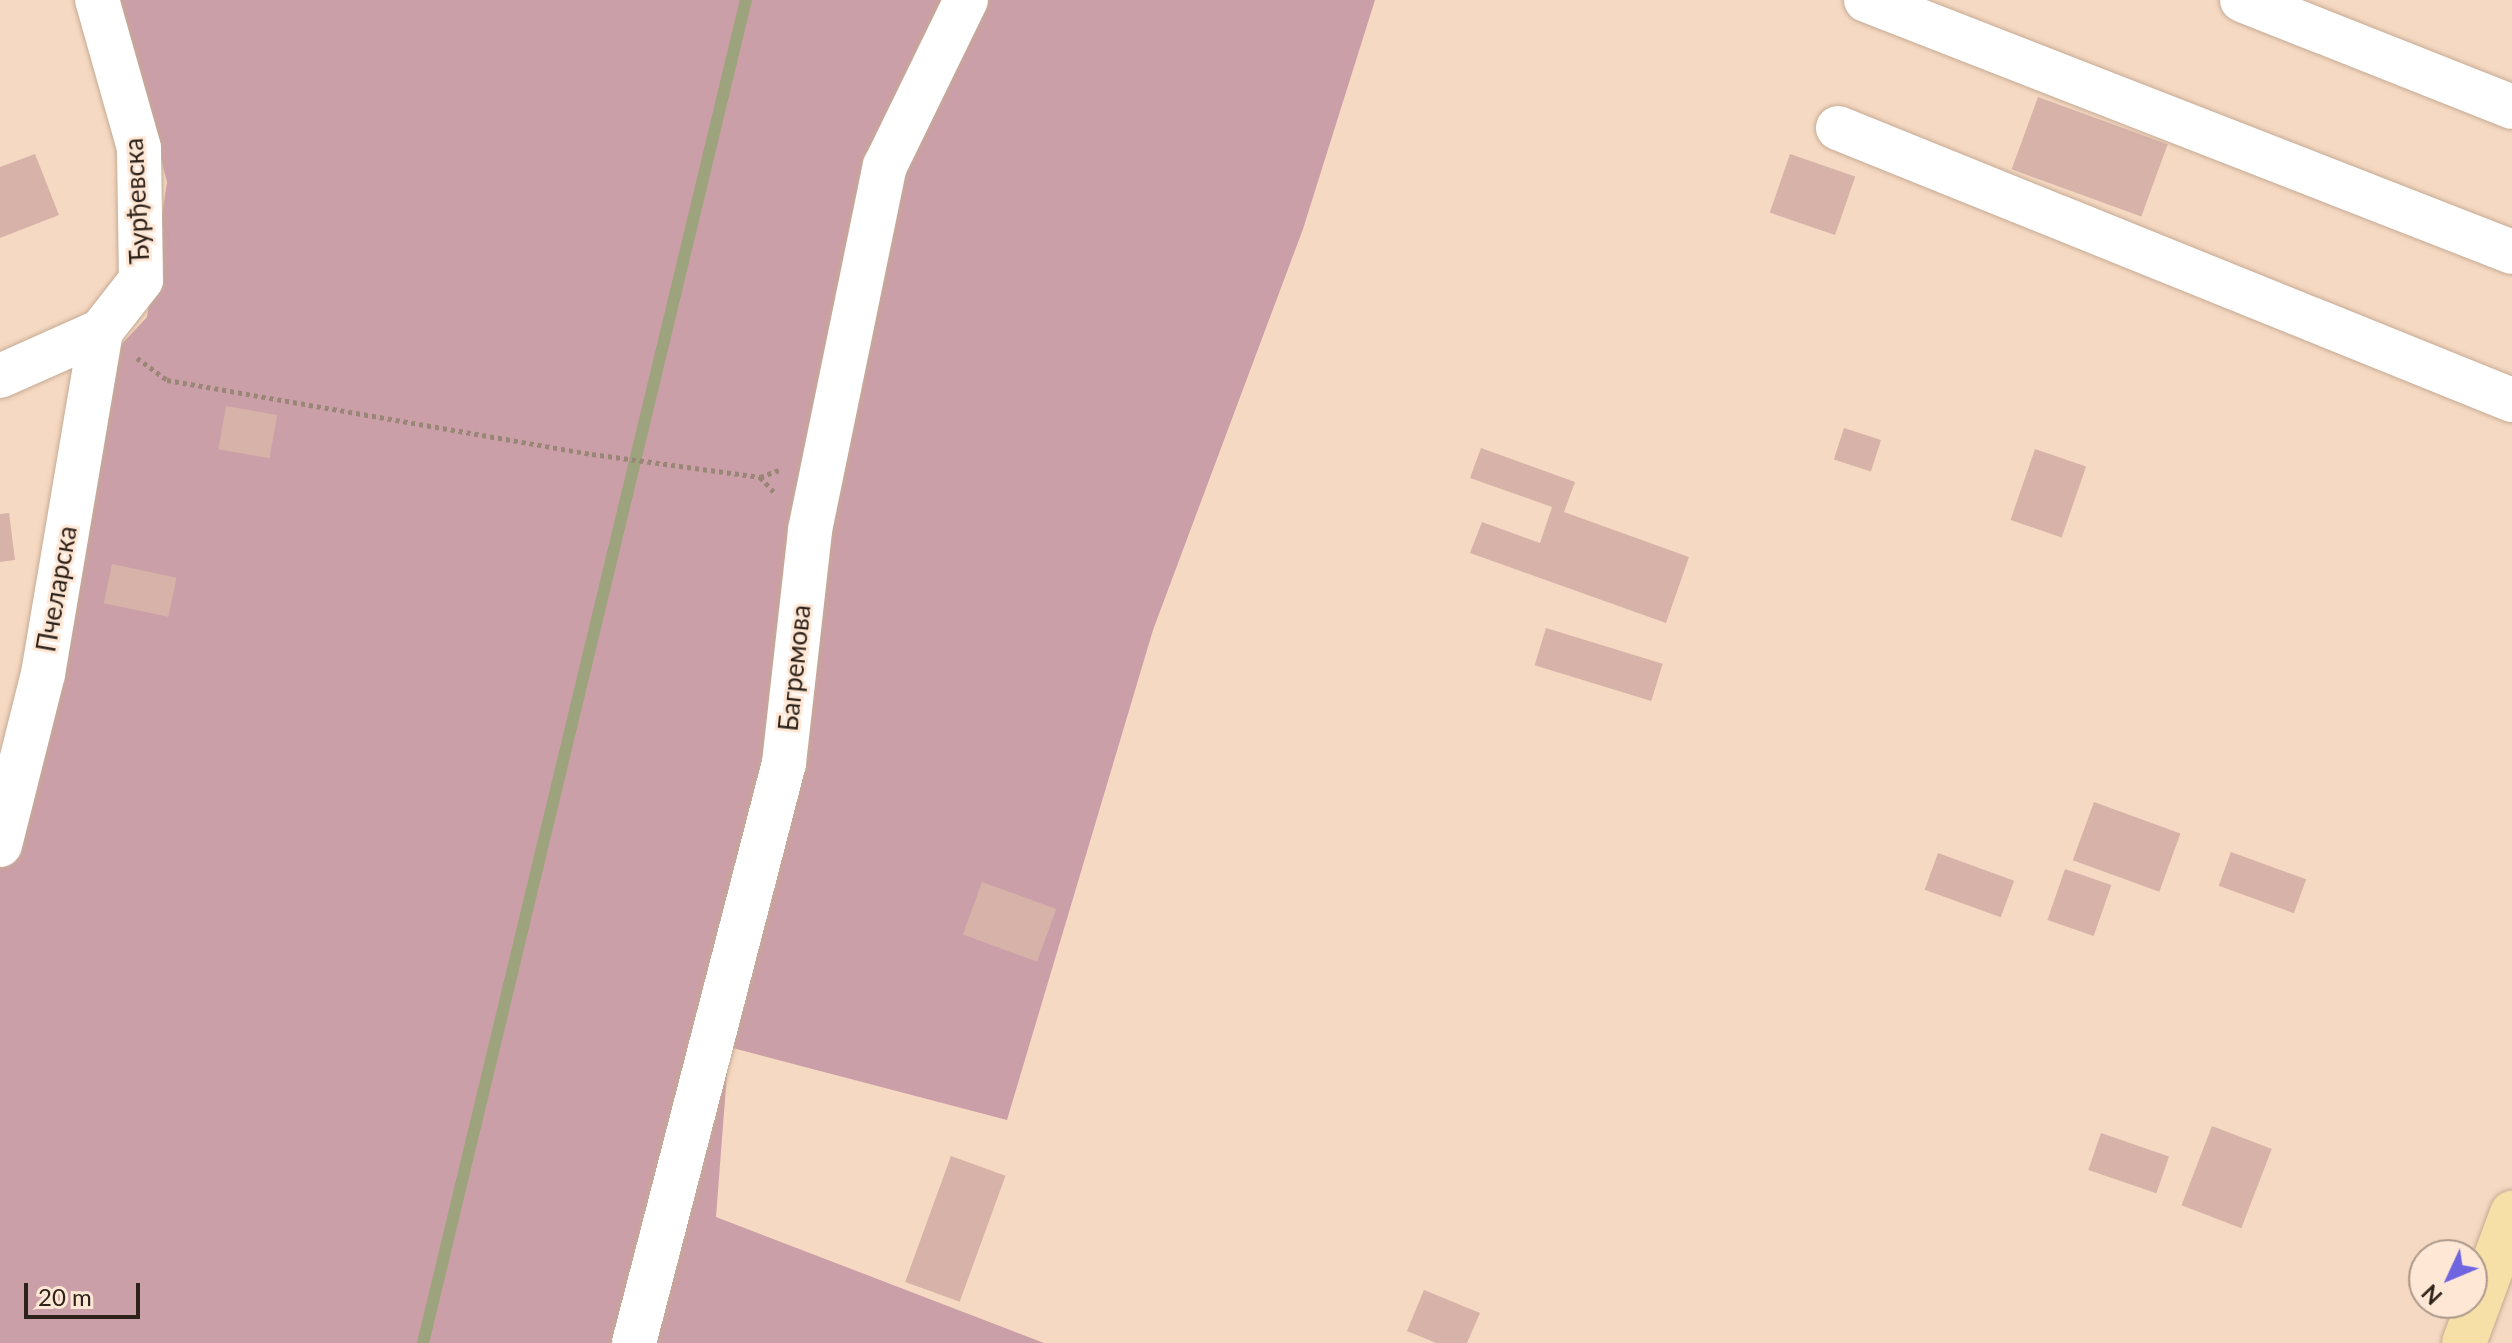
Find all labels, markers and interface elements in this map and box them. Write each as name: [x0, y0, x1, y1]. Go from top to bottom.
street label: Ђурђевска: [118, 137, 156, 265]
street label: Пчеларска: [31, 524, 83, 654]
street label: Багремова: [773, 603, 817, 733]
north arrow: [2408, 1239, 2488, 1319]
scale bar: [28, 1267, 144, 1317]
text: N: [2416, 1279, 2447, 1310]
text: 20 m: [38, 1282, 92, 1311]

